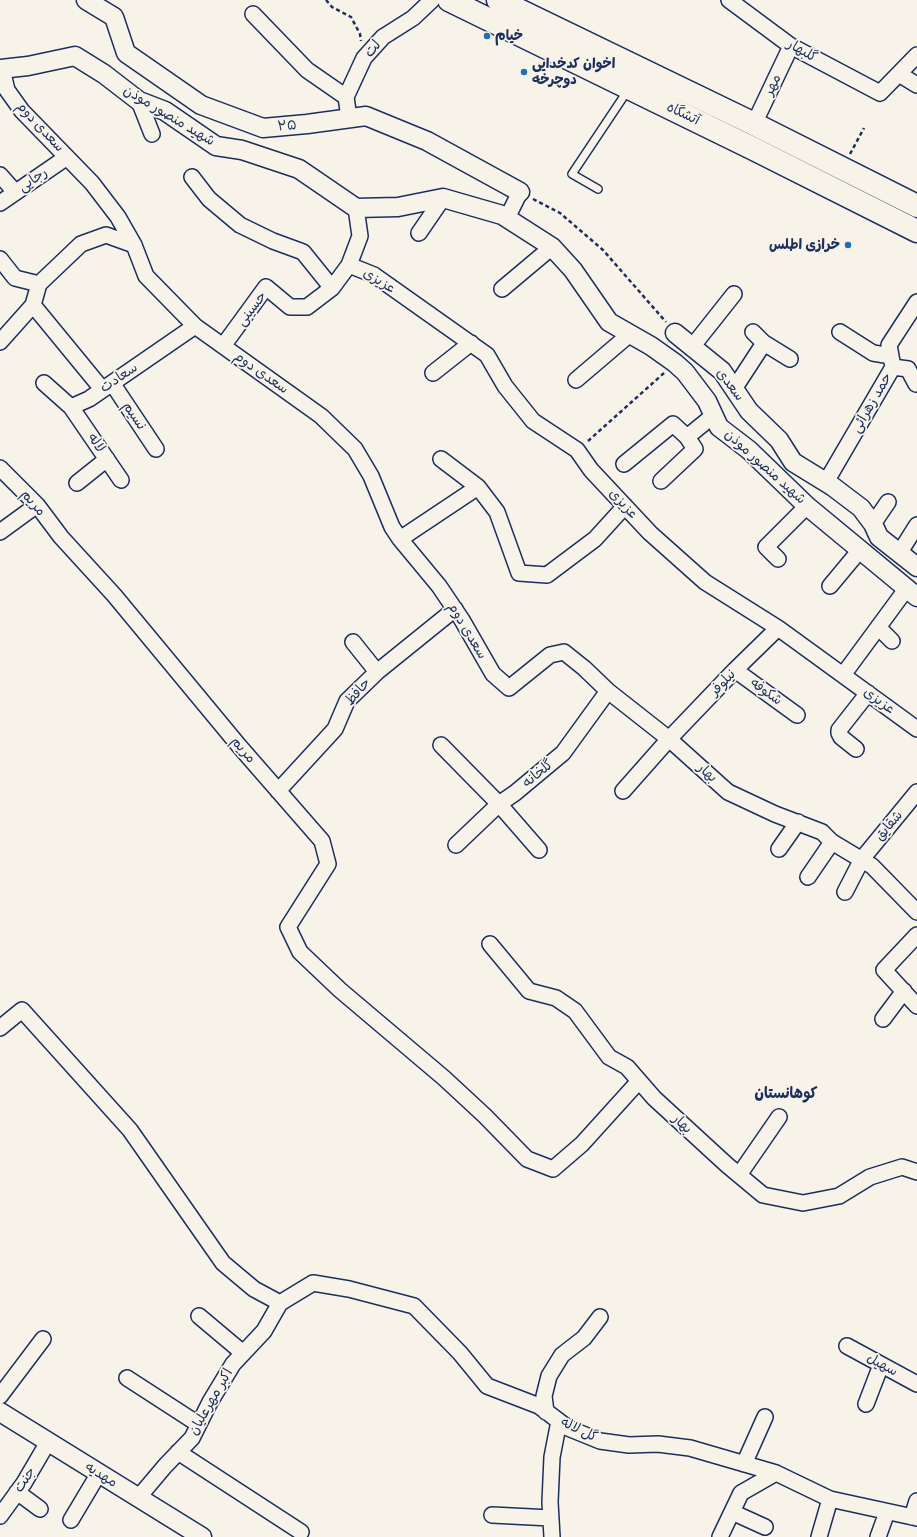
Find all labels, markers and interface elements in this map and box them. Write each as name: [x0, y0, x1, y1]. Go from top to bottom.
place label: خیام: [495, 28, 523, 44]
marker: خیام: [482, 31, 492, 41]
street label: گلبهار: [784, 36, 820, 66]
street label: لت: [361, 37, 385, 61]
place label: اخوان کدخدایی دوچرخه: [532, 56, 615, 88]
marker: اخوان کدخدایی دوچرخه: [519, 67, 529, 77]
street label: مهر: [761, 72, 785, 98]
street label: شهید منصور موذن: [120, 82, 218, 150]
street label: سعدی دوم: [13, 98, 67, 156]
street label: آتشگاه: [664, 99, 702, 129]
street label: ۲۵: [277, 117, 297, 135]
street label: رجایی: [15, 164, 51, 196]
place label: خرازی اطلس: [769, 237, 840, 253]
marker: خرازی اطلس: [843, 240, 853, 250]
street label: عزیزی: [360, 265, 398, 297]
street label: حسینی: [233, 288, 271, 330]
street label: سعدی دوم: [231, 348, 291, 398]
street label: سعادت: [97, 359, 141, 397]
street label: سعدی: [712, 365, 748, 405]
street label: حمد زهرائی: [848, 370, 896, 436]
street label: نسیم: [119, 399, 149, 433]
street label: شهید منصور موذن: [721, 426, 809, 508]
street label: لاله: [84, 430, 108, 456]
street label: مریم: [17, 486, 49, 520]
street label: عزیزی: [605, 486, 641, 522]
street label: سعدی دوم: [444, 600, 490, 662]
street label: نیلوفر: [706, 666, 740, 700]
street label: حافظ: [342, 675, 374, 709]
street label: شکوفه: [747, 675, 785, 709]
street label: عزیزی: [860, 684, 898, 718]
street label: مریم: [227, 733, 259, 767]
street label: گلخانه: [519, 756, 557, 792]
street label: بهار: [693, 760, 721, 786]
street label: شقایق: [871, 807, 907, 845]
district label: کوهانستان: [755, 1085, 817, 1103]
street label: بهار: [668, 1111, 696, 1137]
street label: سهیل: [863, 1350, 901, 1380]
street label: اکبر مهرعلیان: [185, 1366, 237, 1438]
street label: گل لاله: [558, 1414, 600, 1446]
street label: مهدیه: [82, 1459, 120, 1491]
street label: جنت: [11, 1464, 39, 1496]

